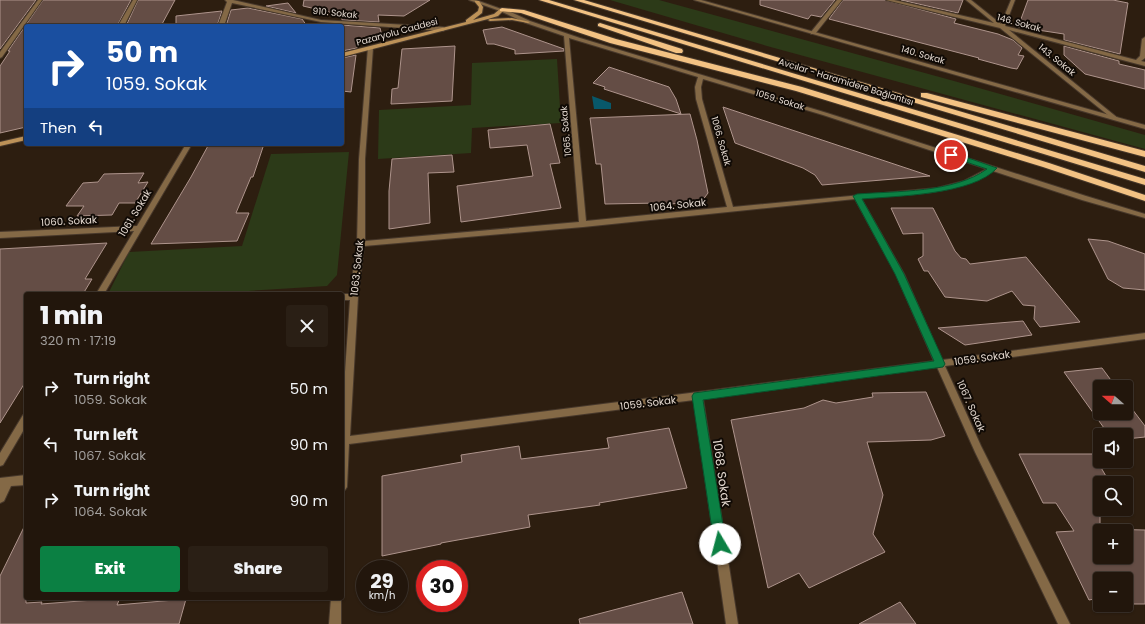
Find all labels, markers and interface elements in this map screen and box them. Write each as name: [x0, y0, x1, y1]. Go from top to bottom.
street label: 910. Sokak: [312, 5, 358, 21]
street label: 146. Sokak: [996, 11, 1043, 35]
street label: Pazaryolu Caddesi: [355, 15, 439, 49]
text: 50 m: [106, 33, 178, 72]
icon: right: [40, 40, 92, 92]
street label: 143. Sokak: [1036, 41, 1078, 79]
street label: 140. Sokak: [900, 43, 947, 67]
street label: Avcılar - Haramidere Bağlantısı: [777, 56, 915, 108]
text: 1059. Sokak: [106, 71, 207, 96]
street label: 1059. Sokak: [754, 87, 806, 113]
street label: 1065. Sokak: [558, 105, 574, 157]
street label: 1066. Sokak: [708, 115, 734, 167]
icon: left: [85, 116, 107, 138]
text: Then: [40, 117, 77, 138]
pin: [934, 138, 968, 172]
icon: arrive: [940, 144, 962, 166]
street label: 1061. Sokak: [115, 186, 156, 240]
street label: 1064. Sokak: [649, 195, 708, 215]
street label: 1060. Sokak: [41, 212, 98, 230]
street label: 1063. Sokak: [347, 239, 367, 297]
text: 1 min: [40, 299, 103, 332]
button: close: [286, 305, 328, 347]
text: 320 m · 17:19: [40, 331, 116, 350]
street label: 1059. Sokak: [953, 347, 1012, 369]
text: Turn right: [74, 368, 150, 389]
icon: right: [40, 377, 62, 399]
text: 50 m: [290, 378, 328, 399]
street label: 1067. Sokak: [953, 378, 989, 435]
north arrow: [1093, 380, 1133, 420]
map controls: [1093, 380, 1133, 612]
text: 1059. Sokak: [74, 390, 147, 409]
street label: 1059. Sokak: [619, 392, 678, 414]
text: Turn left: [74, 424, 138, 445]
button: sound: [1093, 428, 1133, 468]
icon: left: [40, 433, 62, 455]
text: 90 m: [290, 434, 328, 455]
street label: 1068. Sokak: [709, 438, 735, 508]
text: 1067. Sokak: [74, 446, 146, 465]
button: search: [1093, 476, 1133, 516]
text: Turn right: [74, 480, 150, 501]
icon: right: [40, 489, 62, 511]
text: 90 m: [290, 490, 328, 511]
text: 1064. Sokak: [74, 502, 147, 521]
position arrow: [699, 523, 741, 565]
button: +: [1093, 524, 1133, 564]
button: Exit: [40, 546, 180, 592]
button: Share: [188, 546, 328, 592]
speed limit sign: 30: [416, 560, 468, 612]
text: 29: [370, 567, 394, 595]
button: −: [1093, 572, 1133, 612]
text: km/h: [369, 588, 395, 603]

